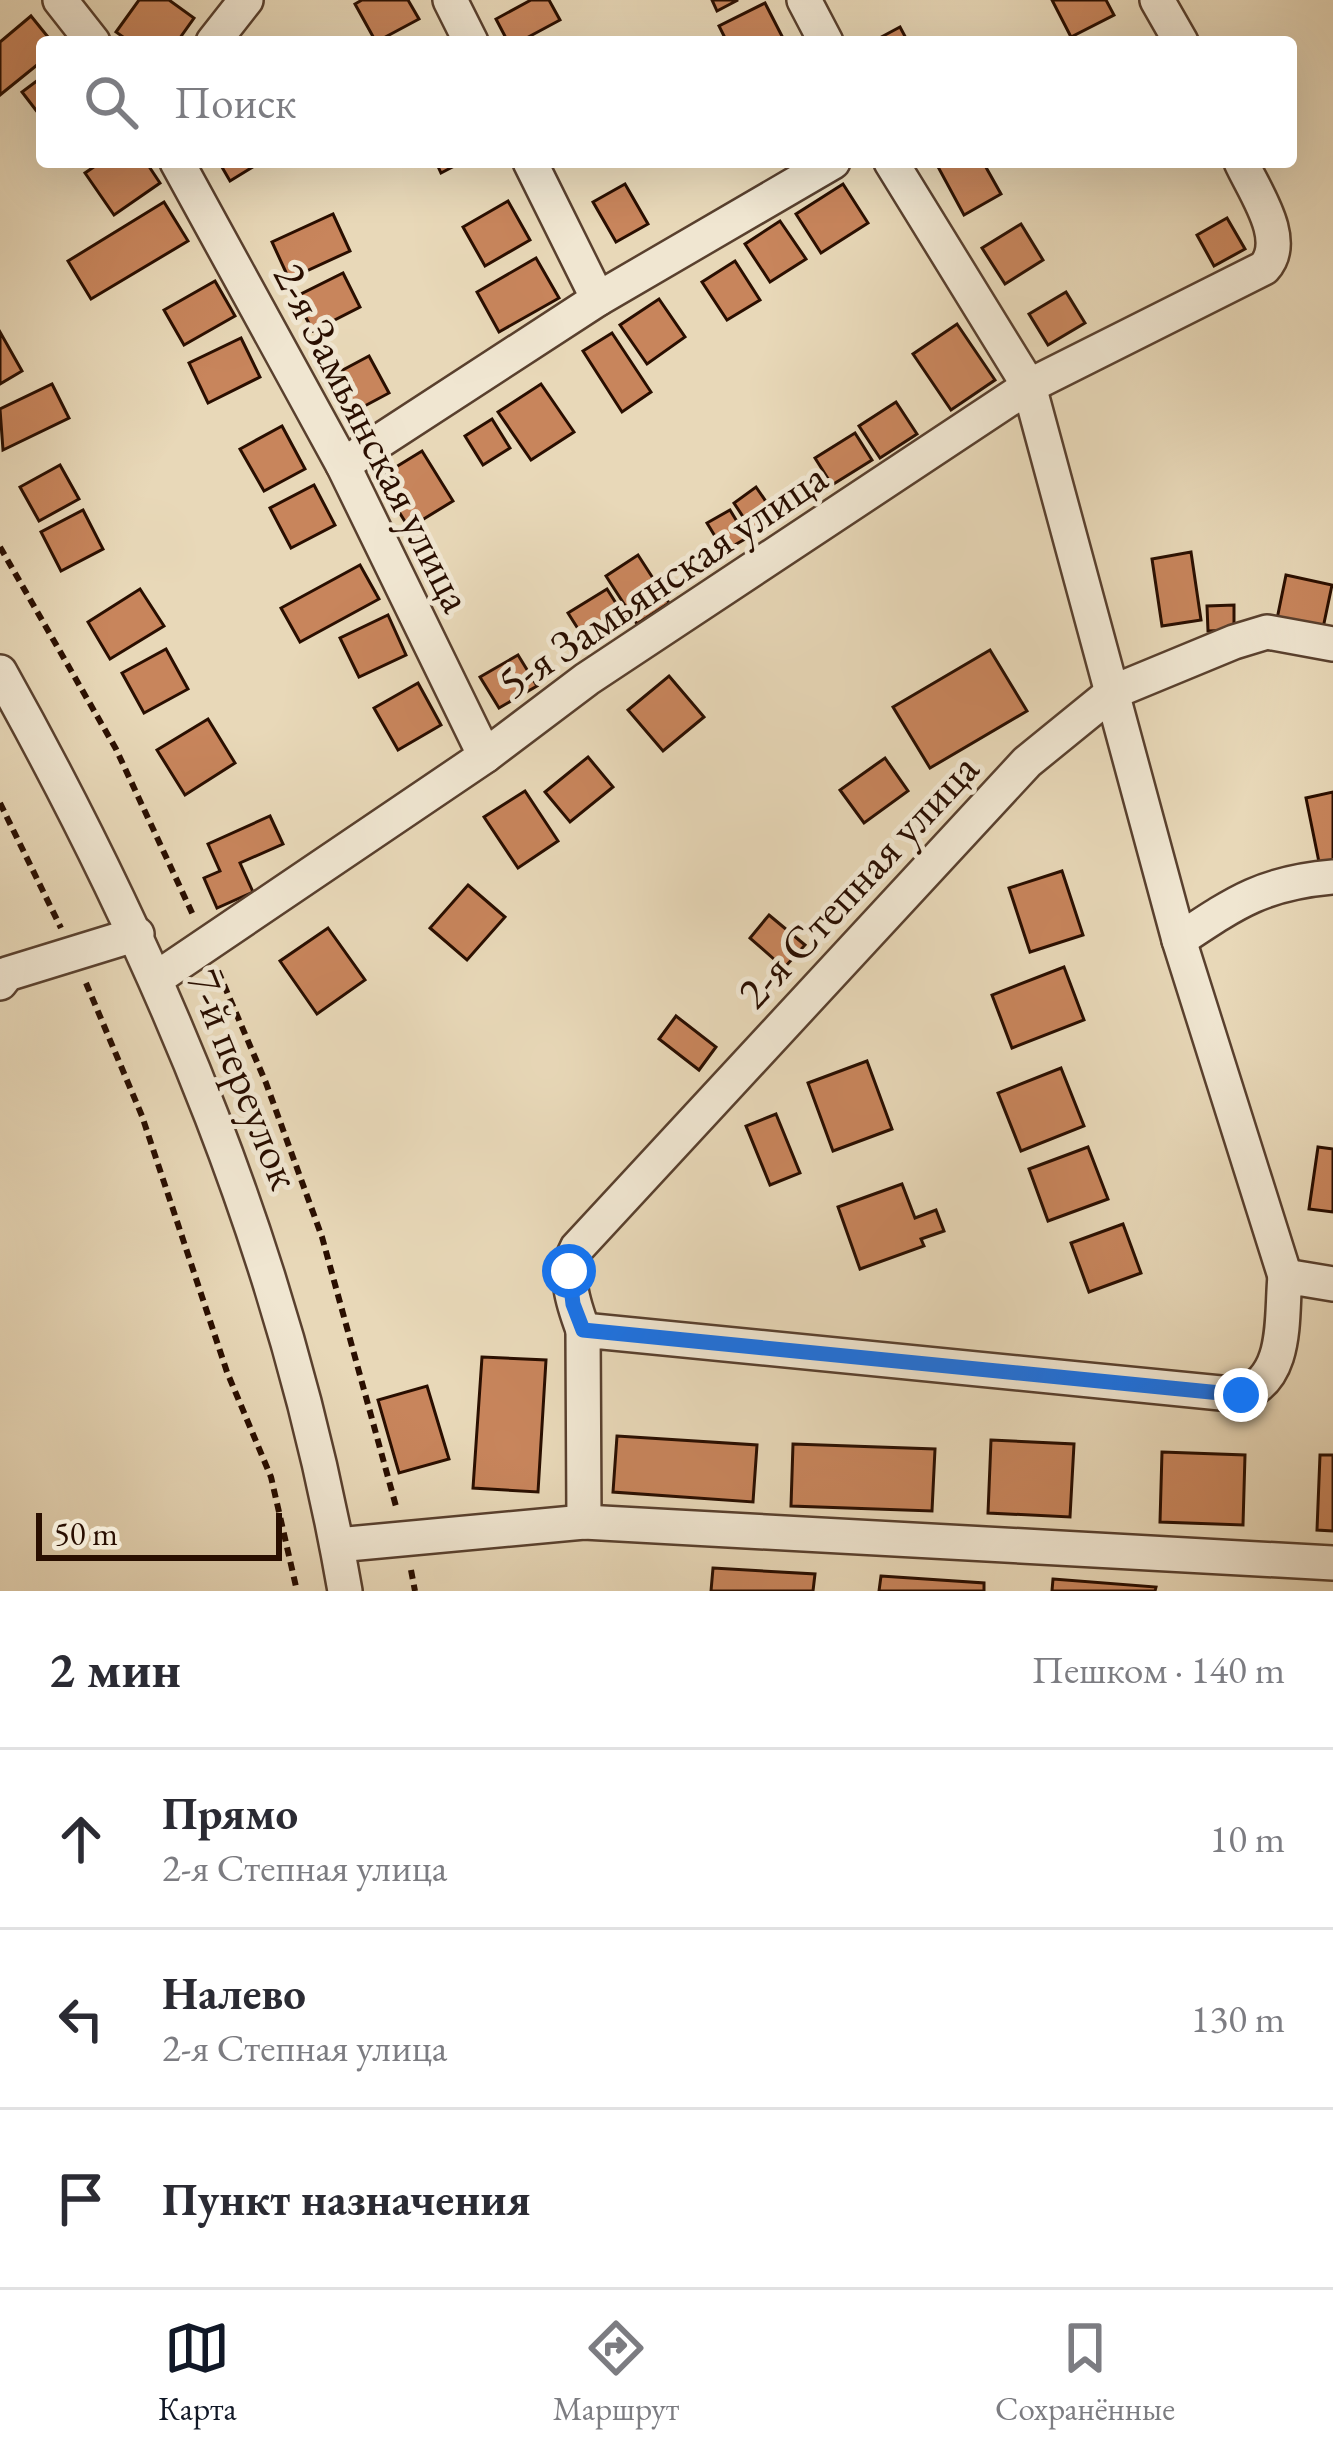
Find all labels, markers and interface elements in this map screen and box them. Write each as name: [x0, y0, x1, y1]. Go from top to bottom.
search box: [36, 36, 1297, 168]
icon: search: [78, 69, 144, 135]
text: Поиск: [174, 73, 296, 131]
street label: 2-я Замьянская улица: [261, 253, 487, 621]
street label: 5-я Замьянская улица: [486, 447, 838, 711]
street label: 2-я Степная улица: [724, 740, 990, 1020]
street label: 7-й переулок: [175, 961, 315, 1197]
route start: [542, 1244, 596, 1298]
route end: [1214, 1368, 1268, 1422]
scale bar: [36, 1507, 282, 1560]
text: 50 m: [54, 1512, 118, 1555]
text: 2 мин: [48, 1636, 181, 1702]
text: Пешком · 140 m: [1032, 1644, 1285, 1695]
text: Прямо: [162, 1784, 298, 1842]
icon: ahead: [48, 1806, 114, 1872]
text: 10 m: [1209, 1813, 1285, 1864]
text: 2-я Степная улица: [162, 1842, 447, 1893]
text: Налево: [162, 1964, 306, 2022]
icon: left: [48, 1986, 114, 2052]
text: 130 m: [1191, 1993, 1285, 2044]
text: 2-я Степная улица: [162, 2022, 447, 2073]
icon: arrive: [48, 2166, 114, 2232]
text: Пункт назначения: [162, 2170, 531, 2228]
tab: Карта: [158, 2315, 237, 2430]
tab: Маршрут: [553, 2315, 679, 2430]
tab: Сохранённые: [995, 2315, 1175, 2430]

